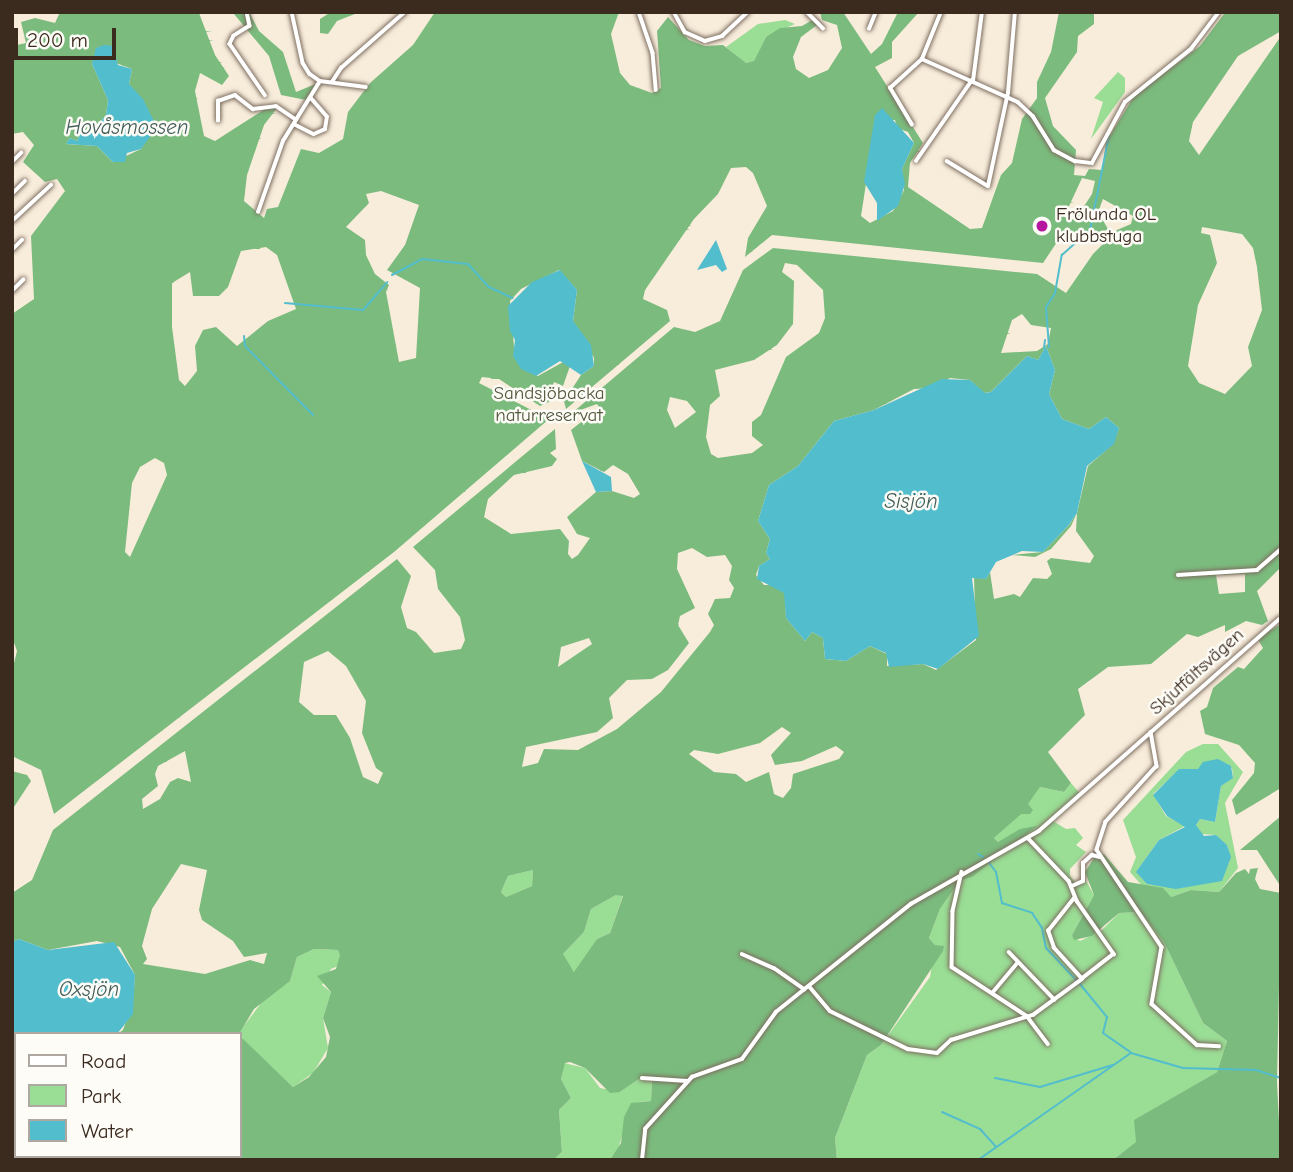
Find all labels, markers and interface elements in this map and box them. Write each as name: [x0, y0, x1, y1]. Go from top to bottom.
scale bar: [18, 14, 119, 58]
text: 200 m: [27, 28, 88, 52]
water label: Hovåsmossen: [66, 114, 188, 140]
place label: Frölunda OL klubbstuga: [1056, 204, 1156, 248]
marker: Frölunda OL klubbstuga: [1034, 218, 1050, 234]
park label: Sandsjöbacka naturreservat: [493, 383, 605, 427]
water label: Sisjön: [884, 488, 938, 514]
street label: Skjutfältsvägen: [1145, 624, 1249, 720]
water label: Oxsjön: [59, 976, 119, 1002]
legend: [14, 1032, 242, 1158]
text: Road: [81, 1049, 126, 1073]
text: Park: [81, 1084, 121, 1108]
text: Water: [81, 1119, 133, 1143]

